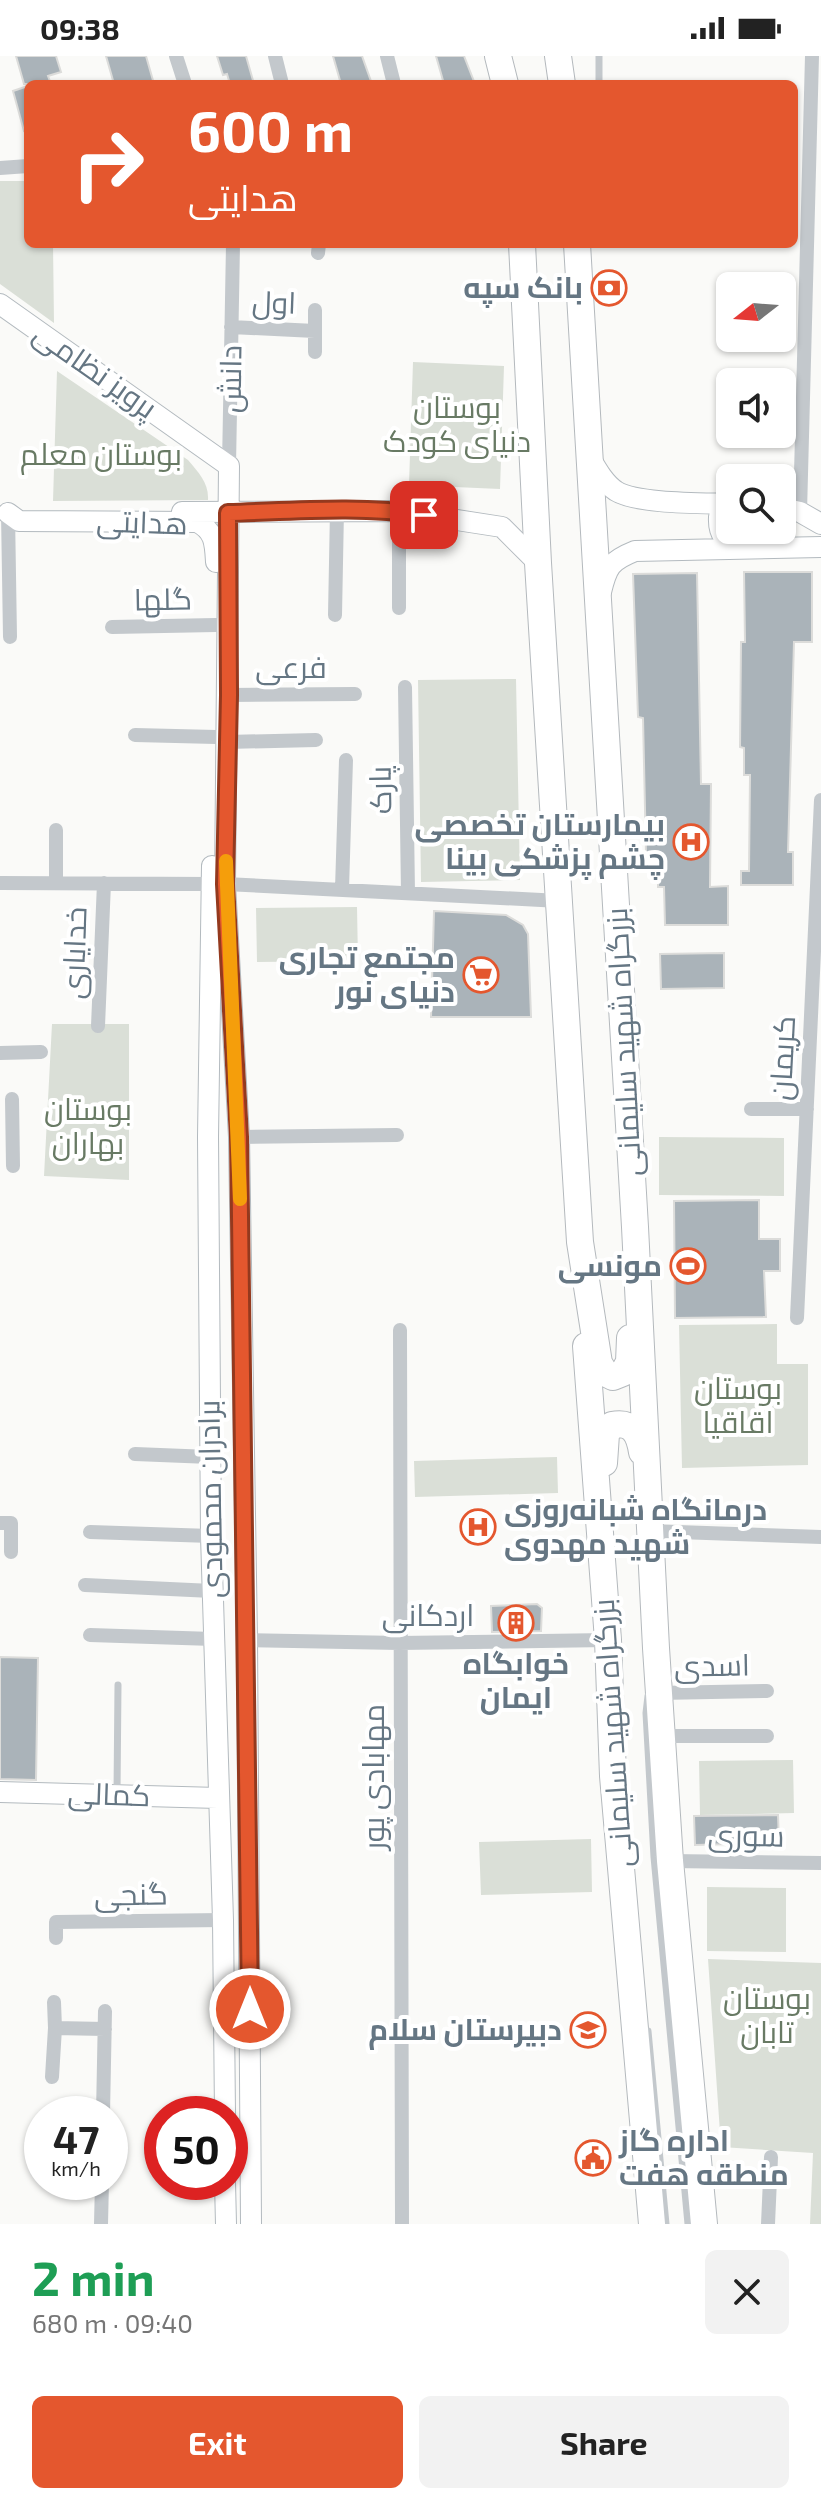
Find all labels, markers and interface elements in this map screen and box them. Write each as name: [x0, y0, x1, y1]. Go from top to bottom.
text: 09:38: [40, 10, 120, 46]
text: 600 m: [188, 96, 353, 163]
icon: right: [56, 112, 160, 216]
text: هدایتی: [188, 175, 298, 218]
place label: بانک سپه: [463, 268, 583, 308]
bank icon: بانک سپه: [590, 269, 628, 307]
north arrow: [716, 272, 796, 352]
map controls: [716, 272, 796, 544]
street label: اول: [251, 282, 297, 321]
street label: پرویز نظامی: [26, 314, 165, 427]
street label: دانش: [210, 345, 250, 413]
button: sound: [716, 368, 796, 448]
park label: بوستان دنیای کودک: [383, 388, 531, 459]
park label: بوستان معلم: [20, 435, 182, 475]
button: search: [716, 464, 796, 544]
pin: [390, 481, 458, 549]
icon: arrive: [402, 493, 446, 537]
street label: هدایتی: [96, 501, 188, 543]
street label: گلها: [134, 579, 192, 619]
street label: فرعی: [255, 648, 327, 686]
street label: پارک: [361, 766, 400, 814]
place label: بیمارستان تخصصی چشم پزشکی بینا: [414, 805, 665, 880]
hospital icon: بیمارستان تخصصی چشم پزشکی بینا: [672, 823, 710, 861]
street label: خدایاری: [53, 906, 94, 1000]
street label: بزرگراه شهید سلیمانی: [597, 907, 649, 1177]
place label: مجتمع تجاری دنیای نور: [279, 938, 455, 1010]
supermarket icon: مجتمع تجاری دنیای نور: [462, 956, 500, 994]
street label: کریمان: [761, 1015, 802, 1101]
park label: بوستان بهاران: [44, 1090, 132, 1162]
place label: مونسی: [558, 1246, 662, 1284]
sports icon: مونسی: [669, 1247, 707, 1285]
park label: بوستان اقاقیا: [694, 1369, 782, 1439]
street label: برادران محمودی: [189, 1399, 230, 1599]
place label: درمانگاه شبانه‌روزی شهید مهدوی: [504, 1490, 767, 1562]
hospital icon: درمانگاه شبانه‌روزی شهید مهدوی: [459, 1508, 497, 1546]
street label: اردکانی: [382, 1596, 474, 1634]
street label: بزرگراه شهید سلیمانی: [584, 1598, 640, 1869]
building icon: خوابگاه ایمان: [497, 1604, 535, 1642]
place label: خوابگاه ایمان: [463, 1644, 569, 1715]
street label: اسدی: [674, 1645, 750, 1684]
street label: مهابادی پور: [354, 1704, 393, 1852]
street label: کمالی: [67, 1774, 151, 1814]
street label: سوری: [707, 1815, 785, 1854]
street label: گنجی: [94, 1874, 168, 1914]
position arrow: [208, 1967, 292, 2051]
park label: بوستان تابان: [723, 1979, 811, 2050]
place label: دبیرستان سلام: [368, 2010, 562, 2050]
school or university icon: دبیرستان سلام: [569, 2011, 607, 2049]
speed limit sign: 50: [144, 2096, 248, 2200]
text: 47: [53, 2114, 99, 2162]
place label: اداره گاز منطقه هفت: [618, 2121, 789, 2191]
public building icon: اداره گاز منطقه هفت: [574, 2139, 612, 2177]
text: km/h: [51, 2156, 101, 2180]
text: 2 min: [32, 2248, 155, 2306]
button: close: [705, 2250, 789, 2334]
text: 680 m · 09:40: [32, 2307, 193, 2338]
button: Exit: [32, 2396, 403, 2488]
button: Share: [419, 2396, 789, 2488]

